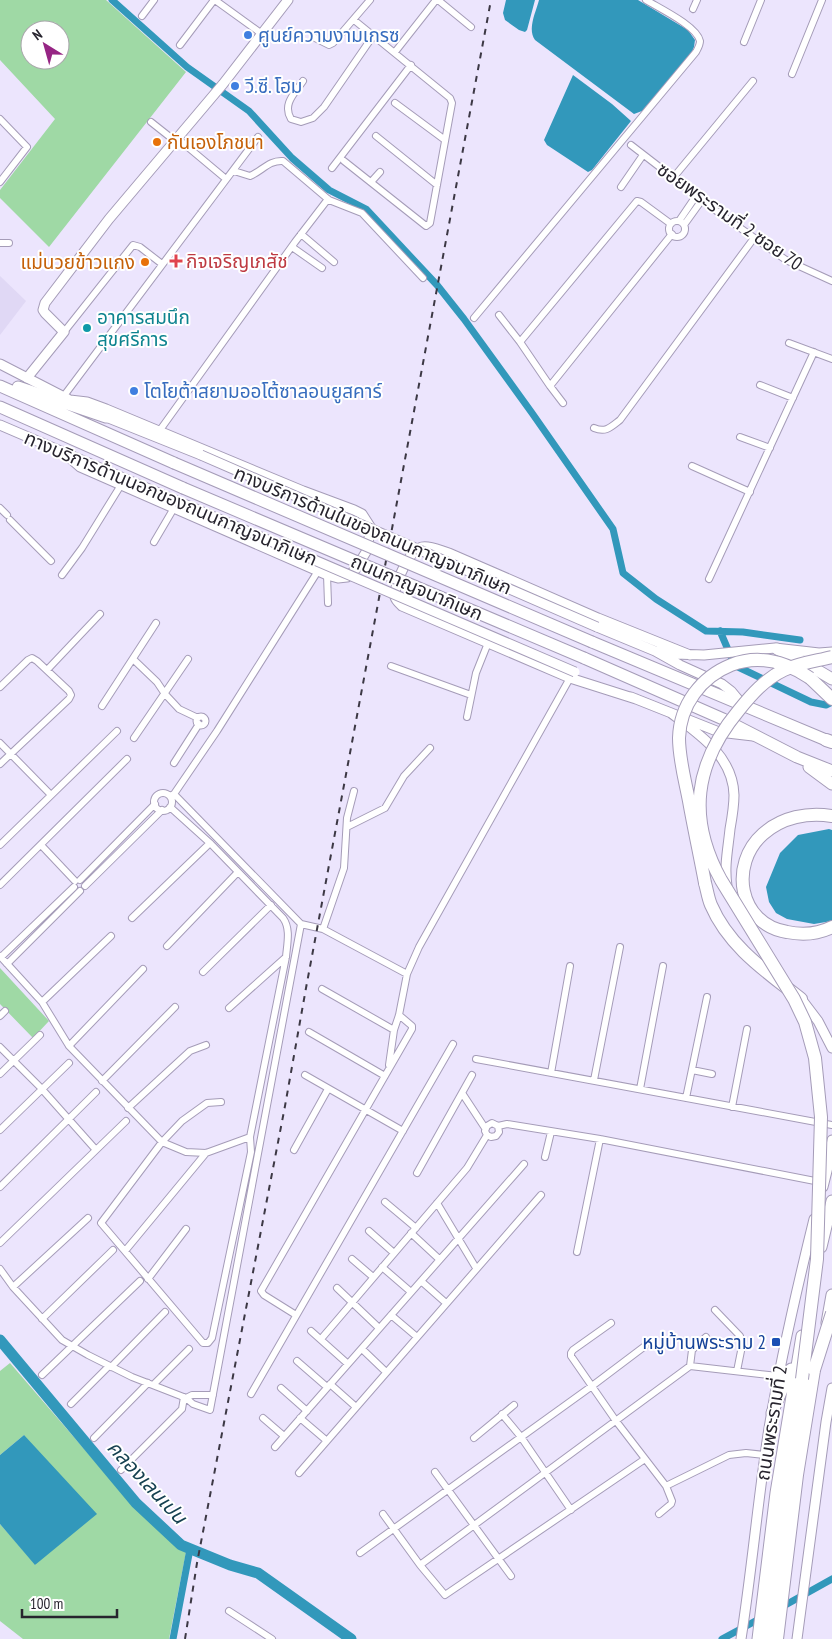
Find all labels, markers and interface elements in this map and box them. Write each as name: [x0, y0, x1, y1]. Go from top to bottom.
north arrow: [20, 20, 70, 70]
place label: ศูนย์ความงามเกรซ: [258, 23, 400, 48]
text: N: [29, 25, 46, 44]
marker: ศูนย์ความงามเกรซ: [242, 29, 254, 41]
place label: วี.ซี. โฮม: [245, 74, 302, 98]
marker: วี.ซี. โฮม: [229, 80, 241, 92]
place label: กันเองโภชนา: [167, 130, 264, 154]
marker: กันเองโภชนา: [151, 136, 163, 148]
street label: ซอยพระรามที่ 2 ซอย 70: [653, 156, 808, 275]
place label: กิจเจริญเภสัช: [186, 249, 288, 273]
place label: แม่นวยข้าวแกง: [20, 250, 135, 274]
marker: กิจเจริญเภสัช: [170, 255, 182, 267]
marker: แม่นวยข้าวแกง: [139, 256, 151, 268]
place label: อาคารสมนึก สุขศรีการ: [97, 305, 190, 351]
marker: อาคารสมนึก สุขศรีการ: [81, 322, 93, 334]
place label: โตโยต้าสยามออโต้ซาลอนยูสคาร์: [144, 379, 383, 404]
marker: โตโยต้าสยามออโต้ซาลอนยูสคาร์: [128, 385, 140, 397]
street label: ทางบริการด้านนอกของถนนกาญจนาภิเษก: [21, 425, 321, 571]
street label: ทางบริการด้านในของถนนกาญจนาภิเษก: [231, 461, 515, 599]
street label: ถนนกาญจนาภิเษก: [348, 549, 486, 625]
place label: หมู่บ้านพระราม 2: [642, 1330, 766, 1355]
marker: หมู่บ้านพระราม 2: [770, 1336, 782, 1348]
street label: ถนนพระรามที่ 2: [749, 1363, 792, 1482]
water label: คลองเลนเปน: [102, 1435, 194, 1531]
scale bar: [22, 1586, 118, 1618]
text: 100 m: [30, 1594, 63, 1613]

